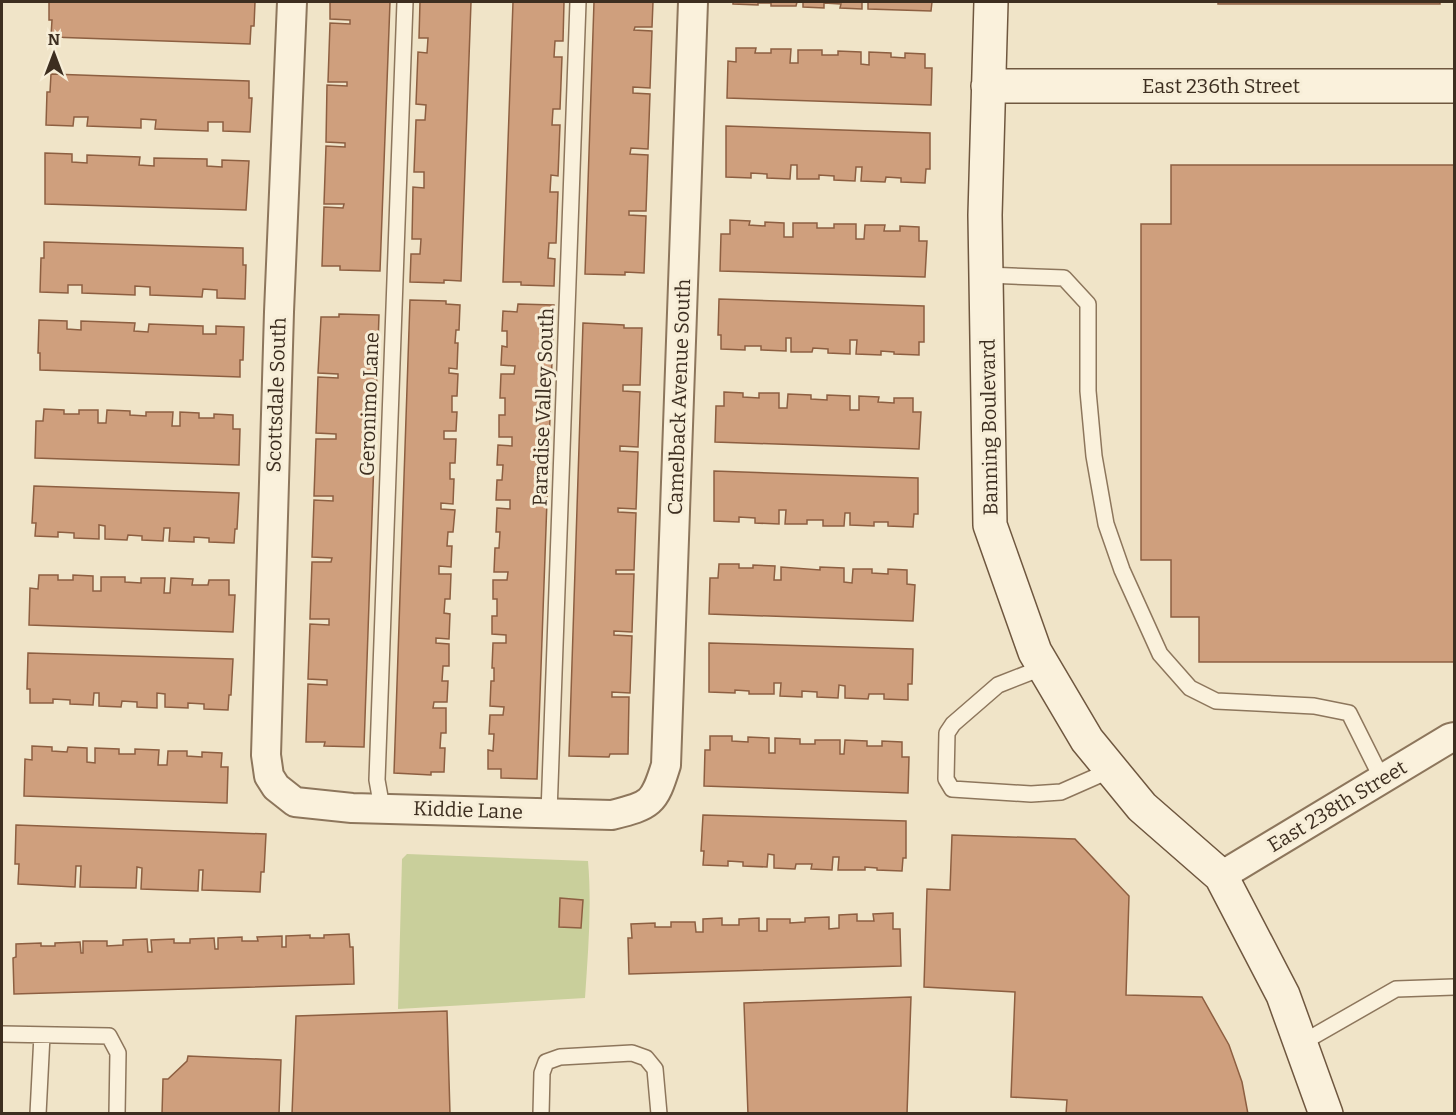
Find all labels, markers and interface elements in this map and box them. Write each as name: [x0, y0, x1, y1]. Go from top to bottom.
north arrow: [24, 24, 84, 84]
text: N: [48, 30, 60, 49]
street label: East 236th Street: [1142, 74, 1300, 98]
street label: Camelback Avenue South: [663, 278, 695, 516]
street label: Paradise Valley South: [528, 307, 558, 507]
street label: Scottsdale South: [261, 316, 291, 473]
street label: Geronimo Lane: [354, 332, 384, 476]
street label: Banning Boulevard: [975, 338, 1003, 516]
street label: East 238th Street: [1263, 755, 1411, 857]
street label: Kiddie Lane: [413, 796, 523, 824]

